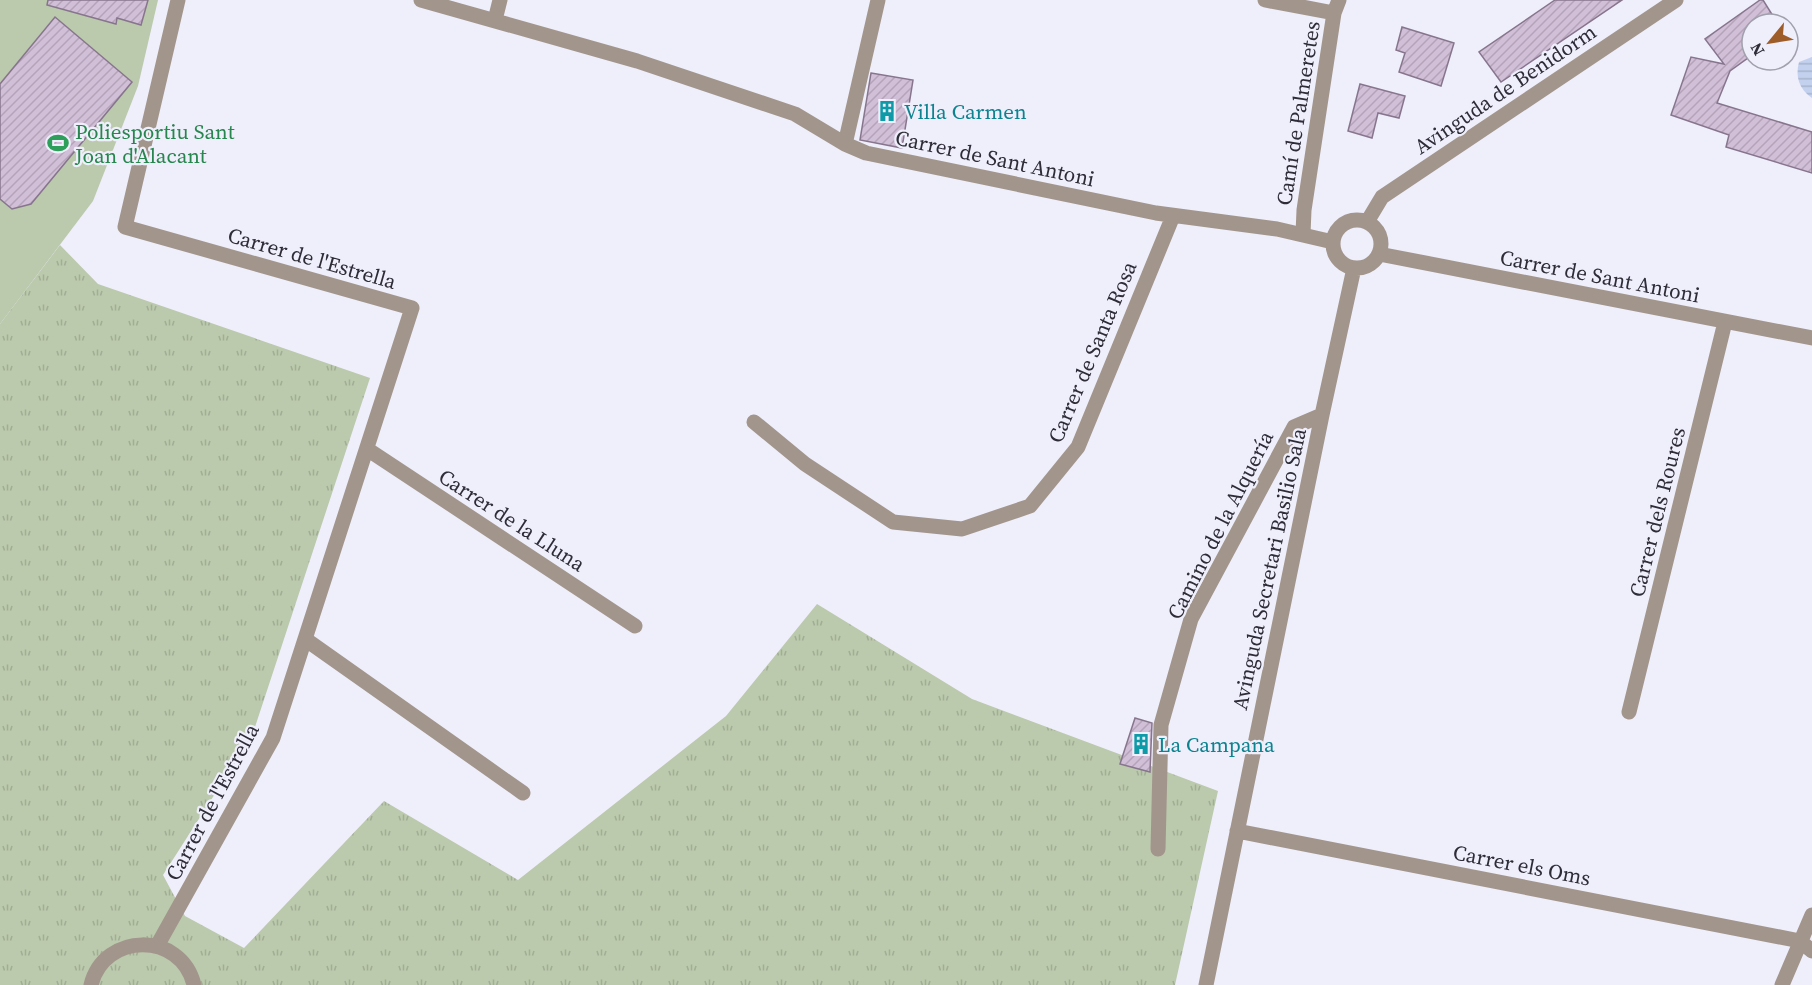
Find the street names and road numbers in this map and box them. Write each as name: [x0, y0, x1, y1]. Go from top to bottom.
street label: Avinguda de Benidorm: [1408, 17, 1602, 161]
street label: Camí de Palmeretes: [1269, 19, 1327, 207]
street label: Carrer de Sant Antoni: [893, 123, 1097, 193]
street label: Carrer de l'Estrella: [224, 220, 400, 296]
street label: Carrer de Sant Antoni: [1498, 242, 1702, 310]
street label: Carrer de Santa Rosa: [1041, 257, 1143, 447]
street label: Carrer dels Roures: [1622, 424, 1692, 600]
street label: Avinguda Secretari Basilio Sala: [1225, 425, 1313, 713]
street label: Camino de la Alquería: [1160, 426, 1280, 624]
street label: Carrer de la Lluna: [433, 462, 591, 578]
street label: Carrer de l'Estrella: [158, 718, 266, 886]
street label: Carrer els Oms: [1451, 837, 1593, 893]

